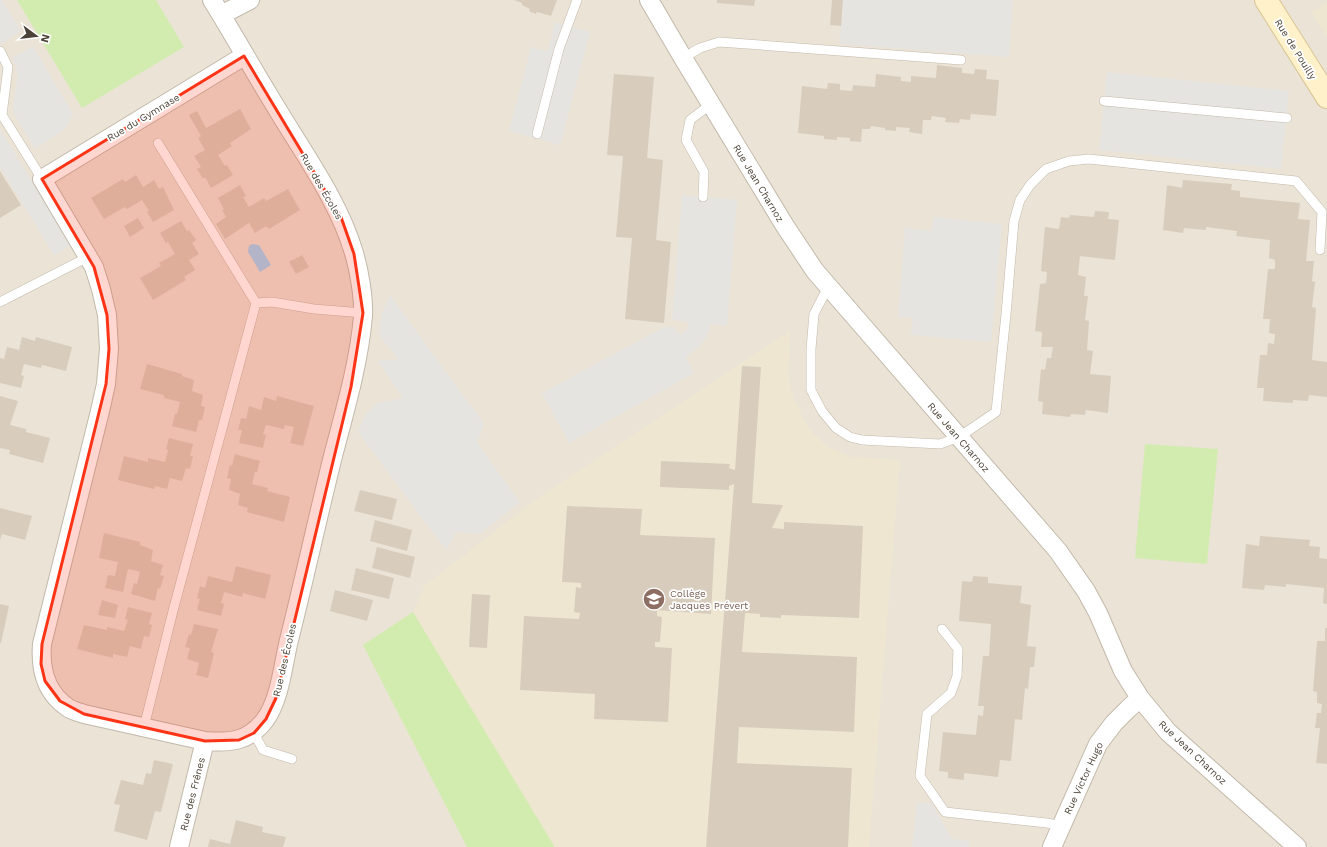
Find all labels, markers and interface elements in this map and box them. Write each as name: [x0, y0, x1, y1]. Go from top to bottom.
north arrow: [16, 16, 56, 56]
street label: Rue de Pouilly: [1273, 17, 1319, 82]
text: N: [38, 33, 53, 44]
street label: Rue du Gymnase: [105, 91, 182, 143]
street label: Rue Jean Charnoz: [731, 142, 786, 224]
street label: Rue des Écoles: [298, 151, 345, 221]
street label: Rue Jean Charnoz: [925, 400, 992, 474]
school or university icon: Collège Jacques Prévert: [641, 586, 667, 612]
place label: Collège Jacques Prévert: [670, 588, 749, 611]
street label: Rue des Écoles: [271, 623, 298, 698]
street label: Rue Jean Charnoz: [1157, 718, 1229, 787]
street label: Rue Victor Hugo: [1062, 740, 1105, 816]
street label: Rue des Frênes: [178, 756, 207, 832]

